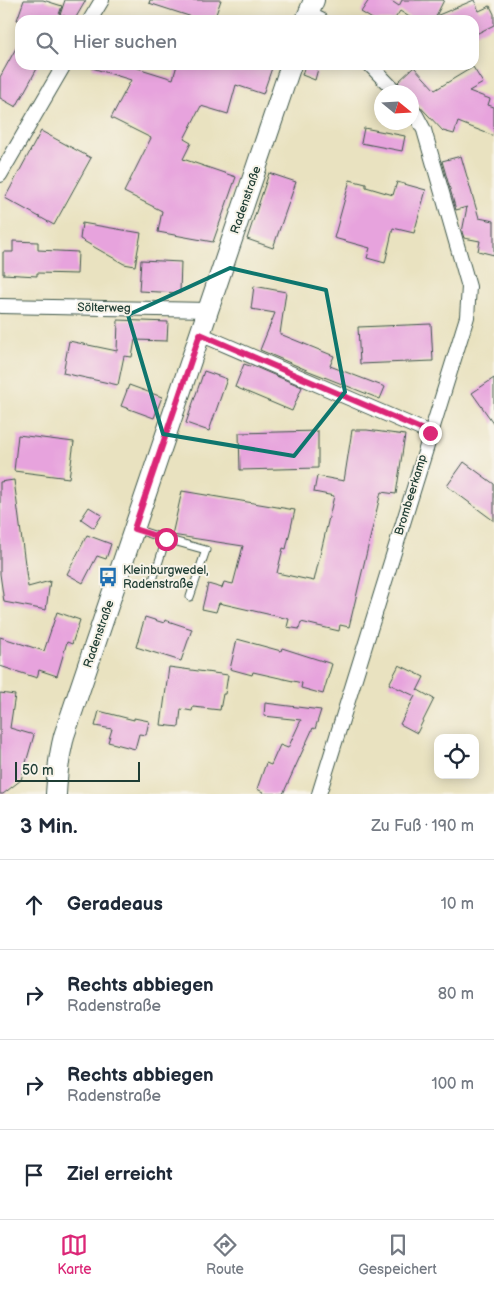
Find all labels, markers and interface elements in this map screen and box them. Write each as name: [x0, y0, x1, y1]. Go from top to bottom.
search box: [15, 15, 479, 70]
icon: search: [33, 29, 61, 57]
text: Hier suchen: [73, 31, 177, 54]
north arrow: [374, 85, 419, 130]
street label: Radenstraße: [227, 164, 265, 236]
street label: Sölterweg: [77, 300, 131, 316]
route end: [419, 422, 442, 445]
street label: Brombeerkamp: [392, 453, 430, 537]
route start: [155, 528, 178, 551]
place label: Kleinburgwedel, Radenstraße: [123, 563, 208, 592]
bus stop icon: Kleinburgwedel, Radenstraße: [97, 566, 119, 588]
street label: Radenstraße: [80, 598, 118, 670]
map controls: [434, 734, 479, 779]
button: locate: [434, 734, 479, 779]
scale bar: [15, 759, 140, 782]
text: 50 m: [22, 762, 54, 779]
text: 3 Min.: [20, 814, 78, 839]
text: Zu Fuß · 190 m: [371, 817, 474, 836]
icon: ahead: [20, 891, 48, 919]
text: Geradeaus: [67, 893, 163, 916]
text: 10 m: [441, 895, 474, 914]
text: Rechts abbiegen: [67, 974, 214, 997]
icon: right: [20, 981, 48, 1009]
text: 80 m: [438, 985, 474, 1004]
text: Radenstraße: [67, 997, 161, 1016]
text: Rechts abbiegen: [67, 1064, 214, 1087]
icon: right: [20, 1071, 48, 1099]
text: 100 m: [431, 1075, 474, 1094]
text: Radenstraße: [67, 1087, 161, 1106]
icon: arrive: [20, 1161, 48, 1189]
text: Ziel erreicht: [67, 1163, 173, 1186]
tab: Karte: [57, 1231, 91, 1278]
tab: Route: [206, 1231, 244, 1278]
tab: Gespeichert: [358, 1231, 437, 1278]

